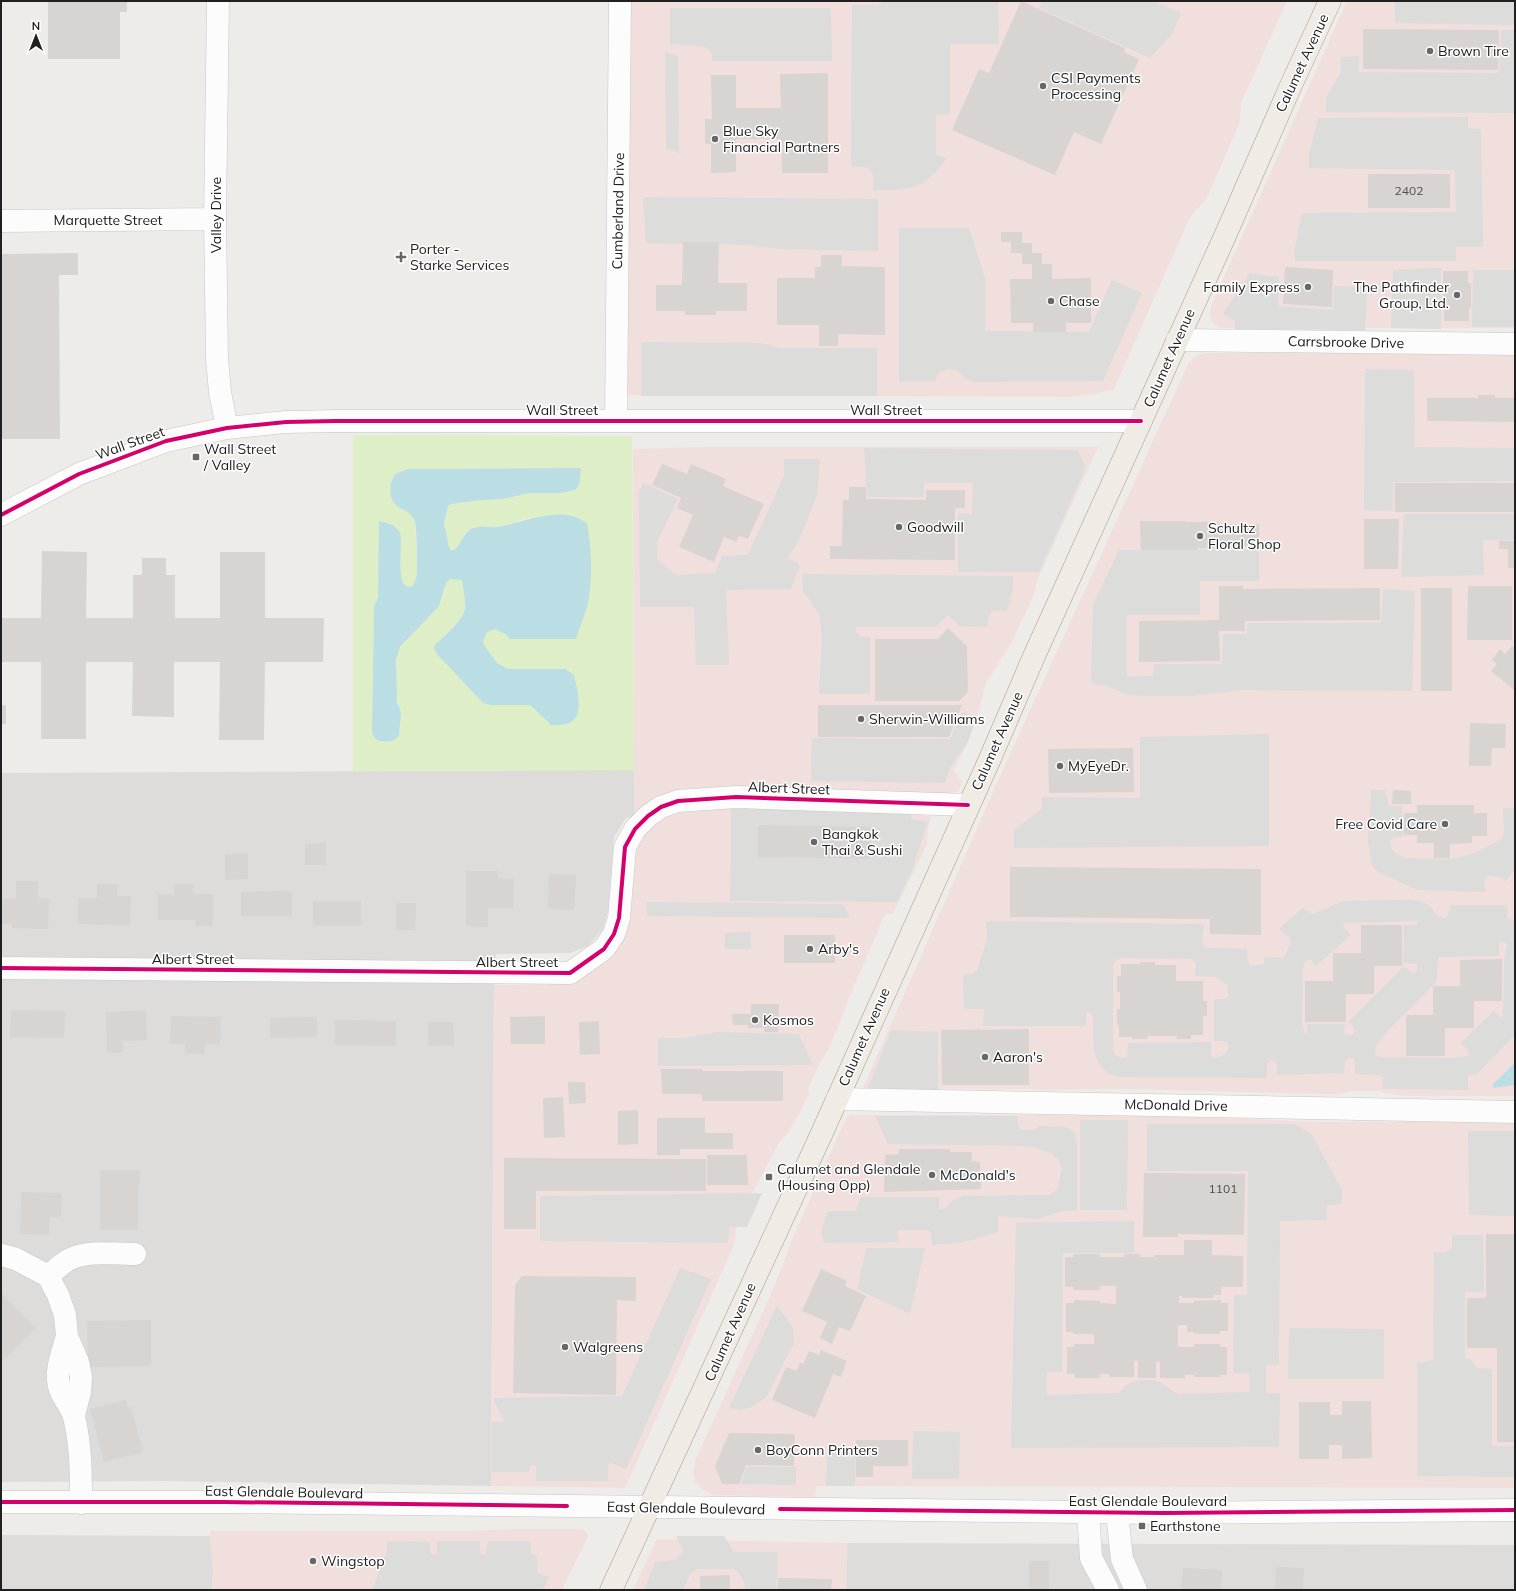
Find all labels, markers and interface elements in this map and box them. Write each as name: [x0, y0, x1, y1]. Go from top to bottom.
street label: Calumet Avenue: [1271, 11, 1333, 115]
north arrow: [16, 16, 56, 56]
text: N: [32, 19, 40, 33]
place label: Brown Tire: [1438, 42, 1509, 60]
marker: Brown Tire: [1425, 46, 1435, 56]
place label: CSI Payments Processing: [1051, 69, 1141, 103]
marker: CSI Payments Processing: [1038, 81, 1048, 91]
place label: Blue Sky Financial Partners: [723, 122, 840, 156]
marker: Blue Sky Financial Partners: [710, 134, 720, 144]
street label: Cumberland Drive: [608, 153, 628, 269]
street label: Valley Drive: [207, 177, 225, 253]
house number: 2402: [1395, 183, 1423, 198]
street label: Marquette Street: [53, 211, 163, 229]
place label: Porter - Starke Services: [410, 240, 509, 274]
marker: Porter - Starke Services: [395, 251, 407, 263]
place label: Family Express: [1203, 278, 1300, 296]
place label: The Pathfinder Group, Ltd.: [1353, 278, 1450, 312]
marker: Family Express: [1303, 282, 1313, 292]
marker: The Pathfinder Group, Ltd.: [1452, 290, 1462, 300]
place label: Chase: [1059, 292, 1100, 310]
marker: Chase: [1046, 296, 1056, 306]
street label: Calumet Avenue: [1139, 306, 1199, 410]
street label: Carrsbrooke Drive: [1288, 332, 1404, 352]
street label: Wall Street: [526, 401, 598, 419]
street label: Wall Street: [850, 401, 922, 419]
street label: Wall Street: [93, 422, 167, 464]
place label: Wall Street / Valley: [203, 440, 276, 474]
marker: Wall Street / Valley: [191, 452, 201, 462]
place label: Goodwill: [907, 518, 964, 536]
place label: Schultz Floral Shop: [1208, 519, 1281, 553]
marker: Goodwill: [894, 522, 904, 532]
marker: Schultz Floral Shop: [1195, 531, 1205, 541]
street label: Calumet Avenue: [967, 689, 1027, 793]
place label: Sherwin-Williams: [869, 710, 985, 728]
marker: Sherwin-Williams: [856, 714, 866, 724]
place label: MyEyeDr.: [1068, 757, 1129, 775]
marker: MyEyeDr.: [1055, 761, 1065, 771]
street label: Albert Street: [748, 778, 831, 798]
place label: Free Covid Care: [1335, 815, 1437, 833]
marker: Free Covid Care: [1440, 819, 1450, 829]
place label: Bangkok Thai & Sushi: [822, 825, 902, 859]
marker: Bangkok Thai & Sushi: [809, 837, 819, 847]
place label: Arby's: [818, 940, 859, 958]
marker: Arby's: [805, 944, 815, 954]
street label: Albert Street: [152, 950, 234, 968]
street label: Albert Street: [476, 953, 558, 971]
street label: Calumet Avenue: [834, 985, 894, 1089]
place label: Kosmos: [763, 1011, 814, 1029]
marker: Kosmos: [750, 1015, 760, 1025]
place label: Aaron's: [993, 1048, 1043, 1066]
marker: Aaron's: [980, 1052, 990, 1062]
street label: McDonald Drive: [1124, 1095, 1228, 1115]
place label: Calumet and Glendale (Housing Opp): [777, 1160, 920, 1194]
place label: McDonald's: [940, 1166, 1016, 1184]
marker: McDonald's: [927, 1170, 937, 1180]
marker: Calumet and Glendale (Housing Opp): [764, 1172, 774, 1182]
house number: 1101: [1209, 1181, 1237, 1196]
street label: Calumet Avenue: [700, 1280, 760, 1384]
place label: Walgreens: [573, 1338, 643, 1356]
marker: Walgreens: [560, 1342, 570, 1352]
place label: BoyConn Printers: [766, 1441, 878, 1459]
marker: BoyConn Printers: [753, 1445, 763, 1455]
street label: East Glendale Boulevard: [205, 1482, 363, 1502]
street label: East Glendale Boulevard: [1069, 1492, 1227, 1510]
street label: East Glendale Boulevard: [607, 1498, 765, 1518]
place label: Earthstone: [1150, 1517, 1221, 1535]
marker: Earthstone: [1137, 1521, 1147, 1531]
place label: Wingstop: [321, 1552, 385, 1570]
marker: Wingstop: [308, 1556, 318, 1566]

